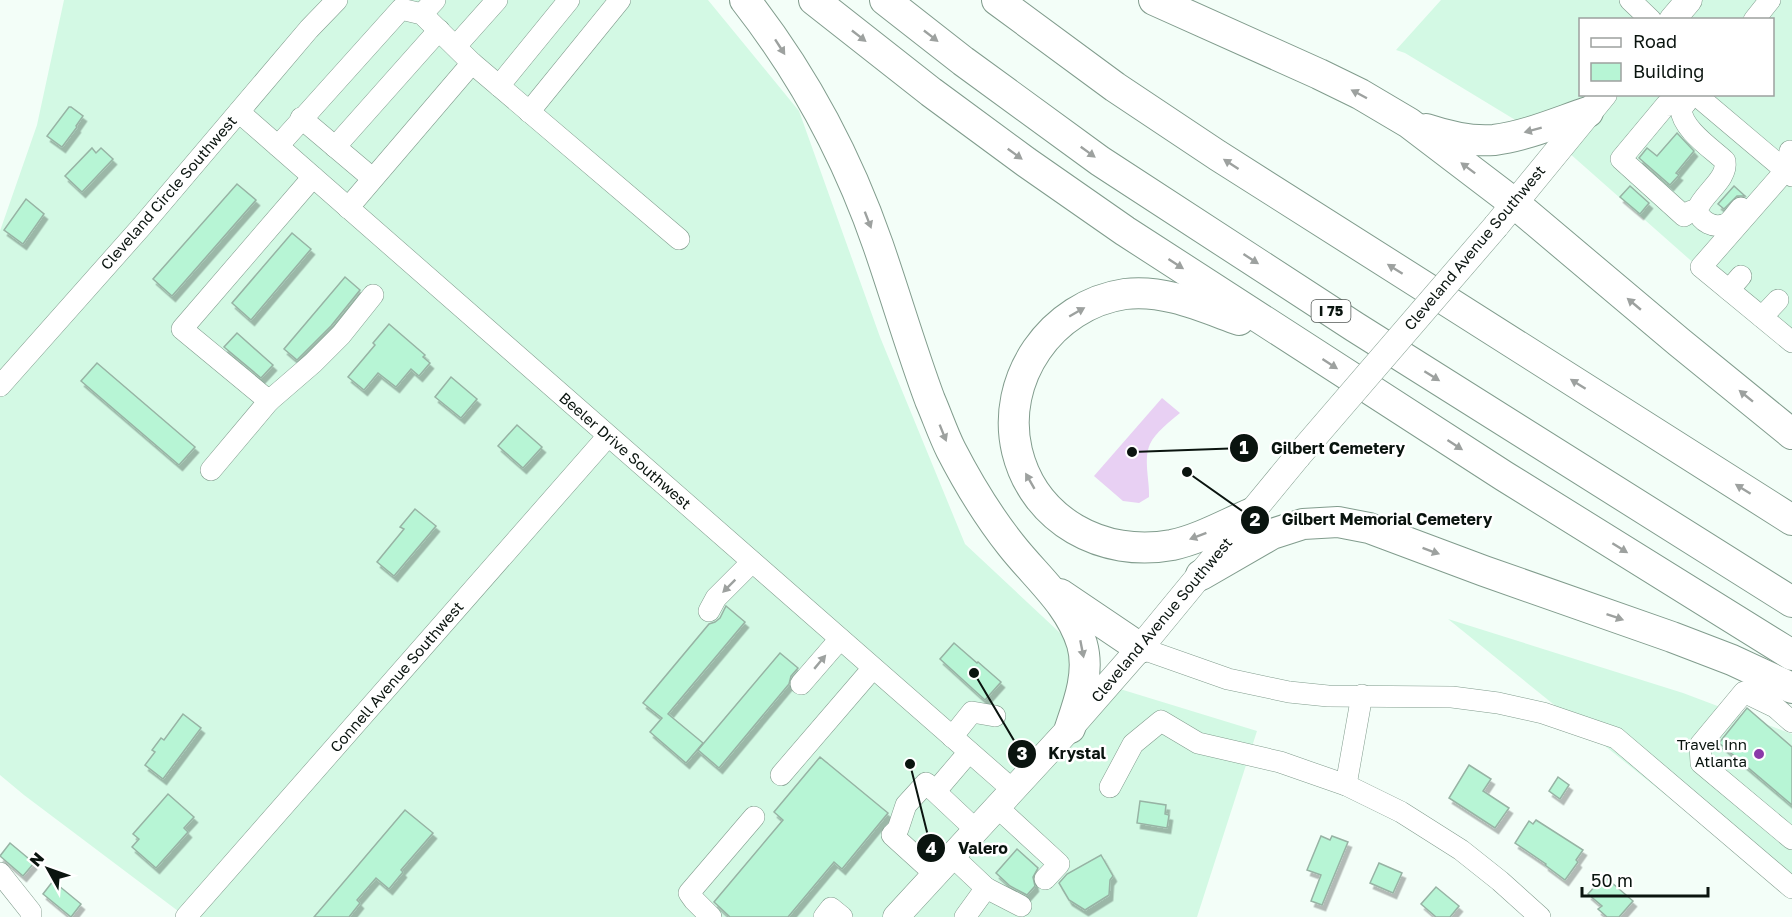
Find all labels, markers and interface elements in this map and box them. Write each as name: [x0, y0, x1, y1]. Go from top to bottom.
legend: [1579, 18, 1774, 96]
one-way arrow: [852, 30, 867, 42]
one-way arrow: [923, 30, 939, 42]
text: Road: [1633, 30, 1677, 52]
one-way arrow: [774, 39, 785, 55]
text: Building: [1633, 60, 1704, 82]
one-way arrow: [1350, 89, 1367, 99]
street label: Cleveland Circle Southwest: [96, 112, 240, 273]
one-way arrow: [1524, 126, 1542, 136]
one-way arrow: [1079, 146, 1095, 158]
one-way arrow: [1007, 148, 1023, 160]
one-way arrow: [1223, 159, 1239, 170]
street label: Cleveland Avenue Southwest: [1400, 161, 1549, 333]
one-way arrow: [1460, 162, 1475, 174]
one-way arrow: [864, 211, 873, 229]
one-way arrow: [1243, 253, 1259, 264]
one-way arrow: [1168, 258, 1184, 269]
one-way arrow: [1387, 264, 1403, 275]
one-way arrow: [1627, 298, 1642, 311]
road number: I 75: [1312, 300, 1350, 322]
one-way arrow: [1069, 307, 1086, 317]
one-way arrow: [1322, 359, 1338, 370]
one-way arrow: [1424, 370, 1441, 381]
one-way arrow: [1570, 379, 1586, 390]
street label: Beeler Drive Southwest: [556, 388, 695, 512]
one-way arrow: [1739, 390, 1754, 403]
one-way arrow: [938, 424, 948, 442]
callout: Gilbert Cemetery: [1229, 431, 1417, 465]
text: 1: [1239, 436, 1249, 458]
text: Gilbert Cemetery: [1271, 438, 1405, 458]
one-way arrow: [1447, 439, 1463, 450]
one-way arrow: [1025, 472, 1035, 489]
one-way arrow: [1734, 483, 1751, 494]
callout: Gilbert Memorial Cemetery: [1240, 503, 1504, 537]
text: 2: [1250, 508, 1261, 530]
text: Gilbert Memorial Cemetery: [1282, 509, 1493, 529]
one-way arrow: [1189, 531, 1207, 541]
street label: Cleveland Avenue Southwest: [1087, 533, 1236, 705]
one-way arrow: [1612, 543, 1628, 554]
one-way arrow: [1422, 547, 1440, 556]
one-way arrow: [723, 578, 737, 592]
street label: Connell Avenue Southwest: [326, 597, 467, 755]
one-way arrow: [1606, 612, 1624, 622]
one-way arrow: [1078, 640, 1087, 659]
one-way arrow: [813, 655, 826, 670]
place label: Travel Inn Atlanta: [1677, 735, 1747, 770]
callout: Krystal: [1007, 737, 1118, 771]
text: 3: [1017, 742, 1028, 764]
text: Krystal: [1048, 743, 1106, 763]
marker: Travel Inn Atlanta: [1752, 747, 1766, 761]
callout: Valero: [916, 831, 1020, 865]
text: 4: [925, 837, 937, 859]
text: Valero: [958, 838, 1008, 858]
north arrow: [18, 839, 78, 899]
text: N: [25, 848, 48, 870]
scale bar: [1582, 860, 1708, 898]
text: 50 m: [1591, 869, 1633, 891]

